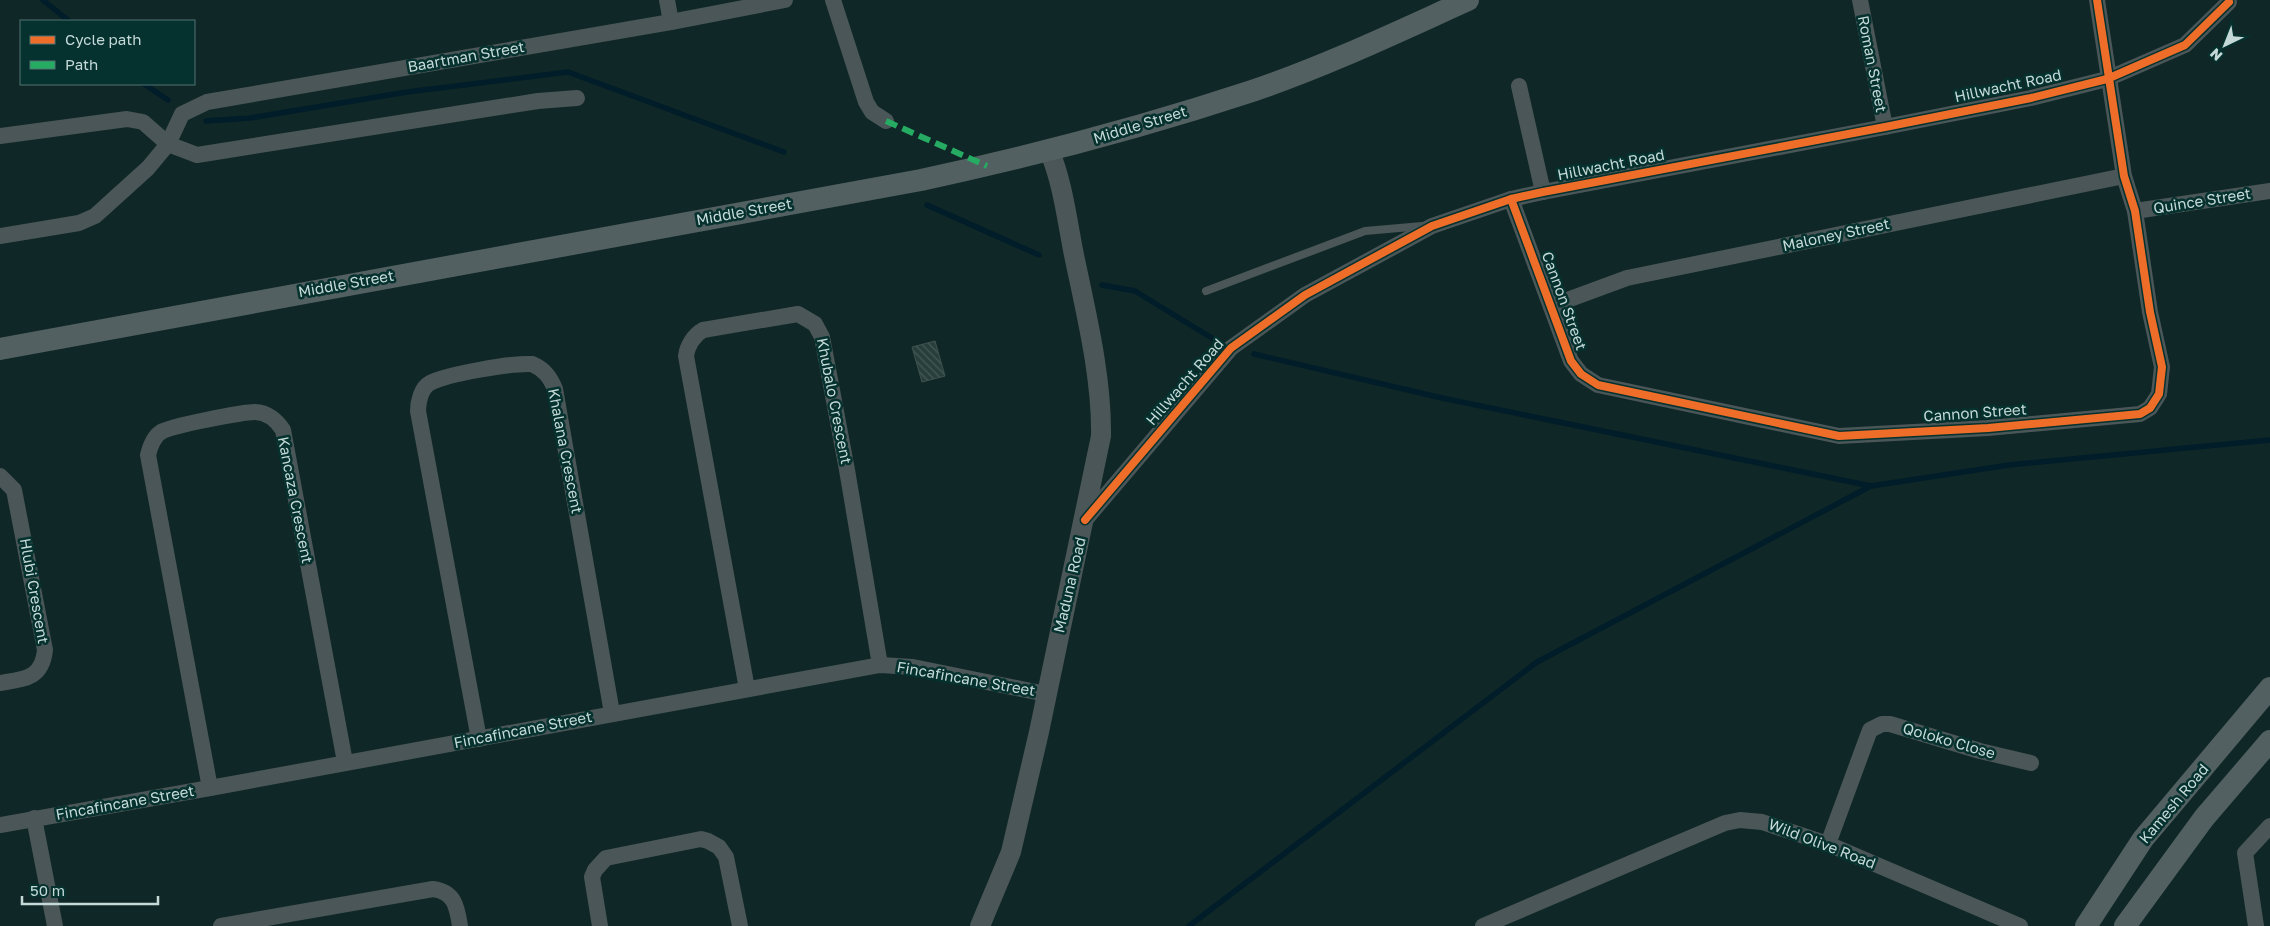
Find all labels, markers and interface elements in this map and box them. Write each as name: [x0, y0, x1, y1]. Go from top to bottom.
street label: Roman Street: [1855, 14, 1891, 114]
legend: [20, 20, 195, 85]
north arrow: [2200, 20, 2250, 70]
text: Cycle path: [65, 30, 141, 48]
street label: Baartman Street: [406, 37, 526, 75]
text: N: [2206, 45, 2225, 65]
text: Path: [65, 55, 98, 73]
street label: Hillwacht Road: [1953, 65, 2063, 105]
street label: Middle Street: [1091, 101, 1189, 147]
street label: Hillwacht Road: [1556, 145, 1666, 183]
street label: Quince Street: [2152, 183, 2252, 217]
street label: Middle Street: [695, 194, 793, 228]
street label: Maloney Street: [1781, 214, 1891, 254]
street label: Cannon Street: [1539, 249, 1591, 352]
street label: Middle Street: [297, 266, 395, 300]
street label: Hillwacht Road: [1142, 334, 1227, 428]
street label: Khubalo Crescent: [814, 336, 856, 465]
street label: Khalana Crescent: [545, 387, 587, 515]
street label: Cannon Street: [1923, 399, 2027, 425]
street label: Kancaza Crescent: [275, 435, 317, 565]
street label: Maduna Road: [1049, 535, 1089, 634]
street label: Hlubi Crescent: [17, 537, 53, 645]
street label: Fincafincane Street: [896, 657, 1037, 699]
street label: Fincafincane Street: [452, 707, 593, 751]
street label: Qoloko Close: [1901, 718, 1998, 762]
street label: Kamesh Road: [2135, 760, 2212, 847]
street label: Fincafincane Street: [54, 781, 195, 823]
street label: Wild Olive Road: [1766, 814, 1878, 872]
scale bar: [22, 874, 159, 906]
text: 50 m: [30, 881, 65, 899]

